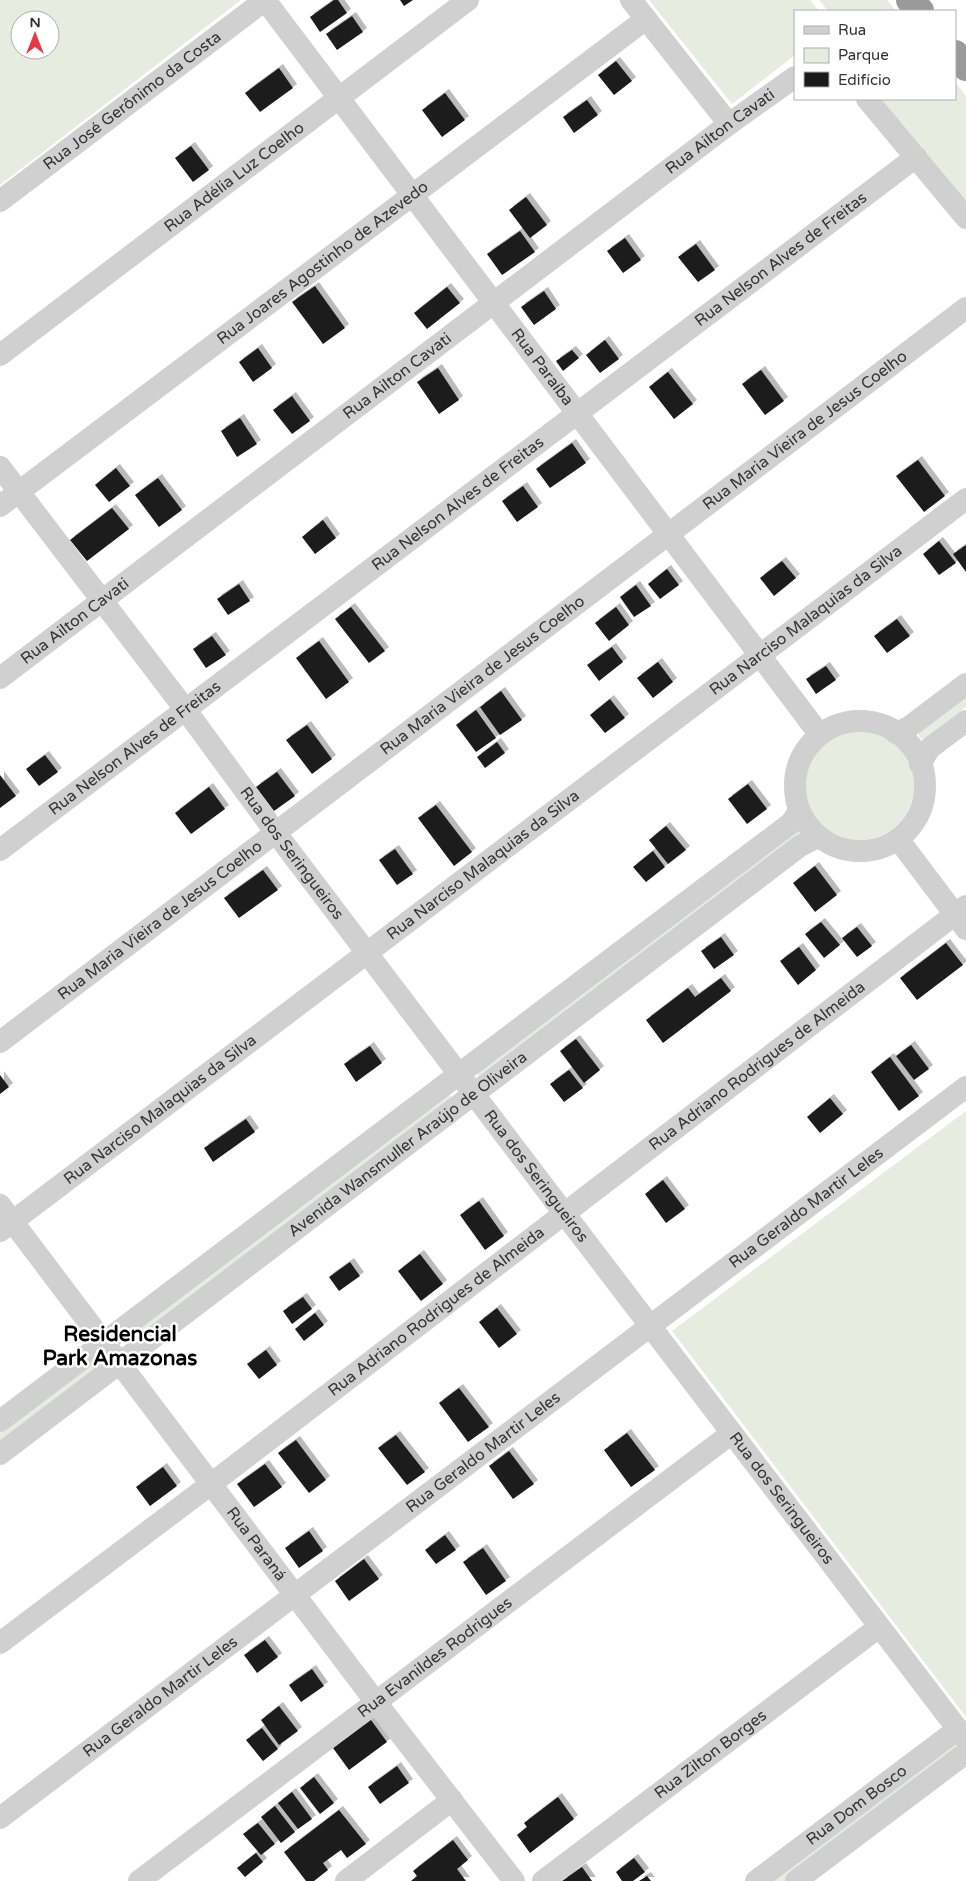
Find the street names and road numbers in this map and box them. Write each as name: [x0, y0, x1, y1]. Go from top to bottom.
street label: Rua José Gerônimo da Costa: [39, 27, 225, 175]
street label: Rua Ailton Cavati: [662, 85, 779, 179]
street label: Rua Adélia Luz Coelho: [160, 118, 308, 237]
street label: Rua Joares Agostinho de Azevedo: [213, 177, 432, 349]
street label: Rua Nelson Alves de Freitas: [691, 188, 871, 331]
street label: Rua Paraíba: [507, 324, 578, 410]
street label: Rua Ailton Cavati: [339, 328, 456, 424]
street label: Rua Maria Vieira de Jesus Coelho: [699, 346, 911, 514]
street label: Rua Nelson Alves de Freitas: [368, 432, 548, 575]
street label: Rua Narciso Malaquias da Silva: [705, 541, 906, 700]
street label: Rua Ailton Cavati: [17, 574, 133, 669]
street label: Rua Maria Vieira de Jesus Coelho: [376, 591, 589, 759]
street label: Rua Nelson Alves de Freitas: [45, 676, 225, 820]
street label: Rua dos Seringueiros: [235, 783, 348, 924]
street label: Rua Narciso Malaquias da Silva: [383, 786, 583, 944]
street label: Rua Maria Vieira de Jesus Coelho: [54, 836, 266, 1004]
street label: Rua Adriano Rodrigues de Almeida: [645, 977, 869, 1155]
street label: Rua Narciso Malaquias da Silva: [60, 1030, 261, 1189]
street label: Avenida Wansmuller Araújo de Oliveira: [284, 1047, 531, 1241]
street label: Rua dos Seringueiros: [479, 1106, 593, 1246]
street label: Rua Geraldo Martir Leles: [725, 1143, 887, 1273]
street label: Rua Adriano Rodrigues de Almeida: [324, 1222, 548, 1401]
street label: Rua Geraldo Martir Leles: [402, 1387, 565, 1517]
street label: Rua dos Seringueiros: [725, 1428, 838, 1568]
street label: Rua Paraná: [222, 1503, 291, 1585]
street label: Rua Evanildes Rodrigues: [354, 1593, 516, 1722]
street label: Rua Geraldo Martir Leles: [79, 1632, 242, 1762]
street label: Rua Zilton Borges: [650, 1705, 771, 1803]
street label: Rua Dom Bosco: [802, 1761, 911, 1850]

